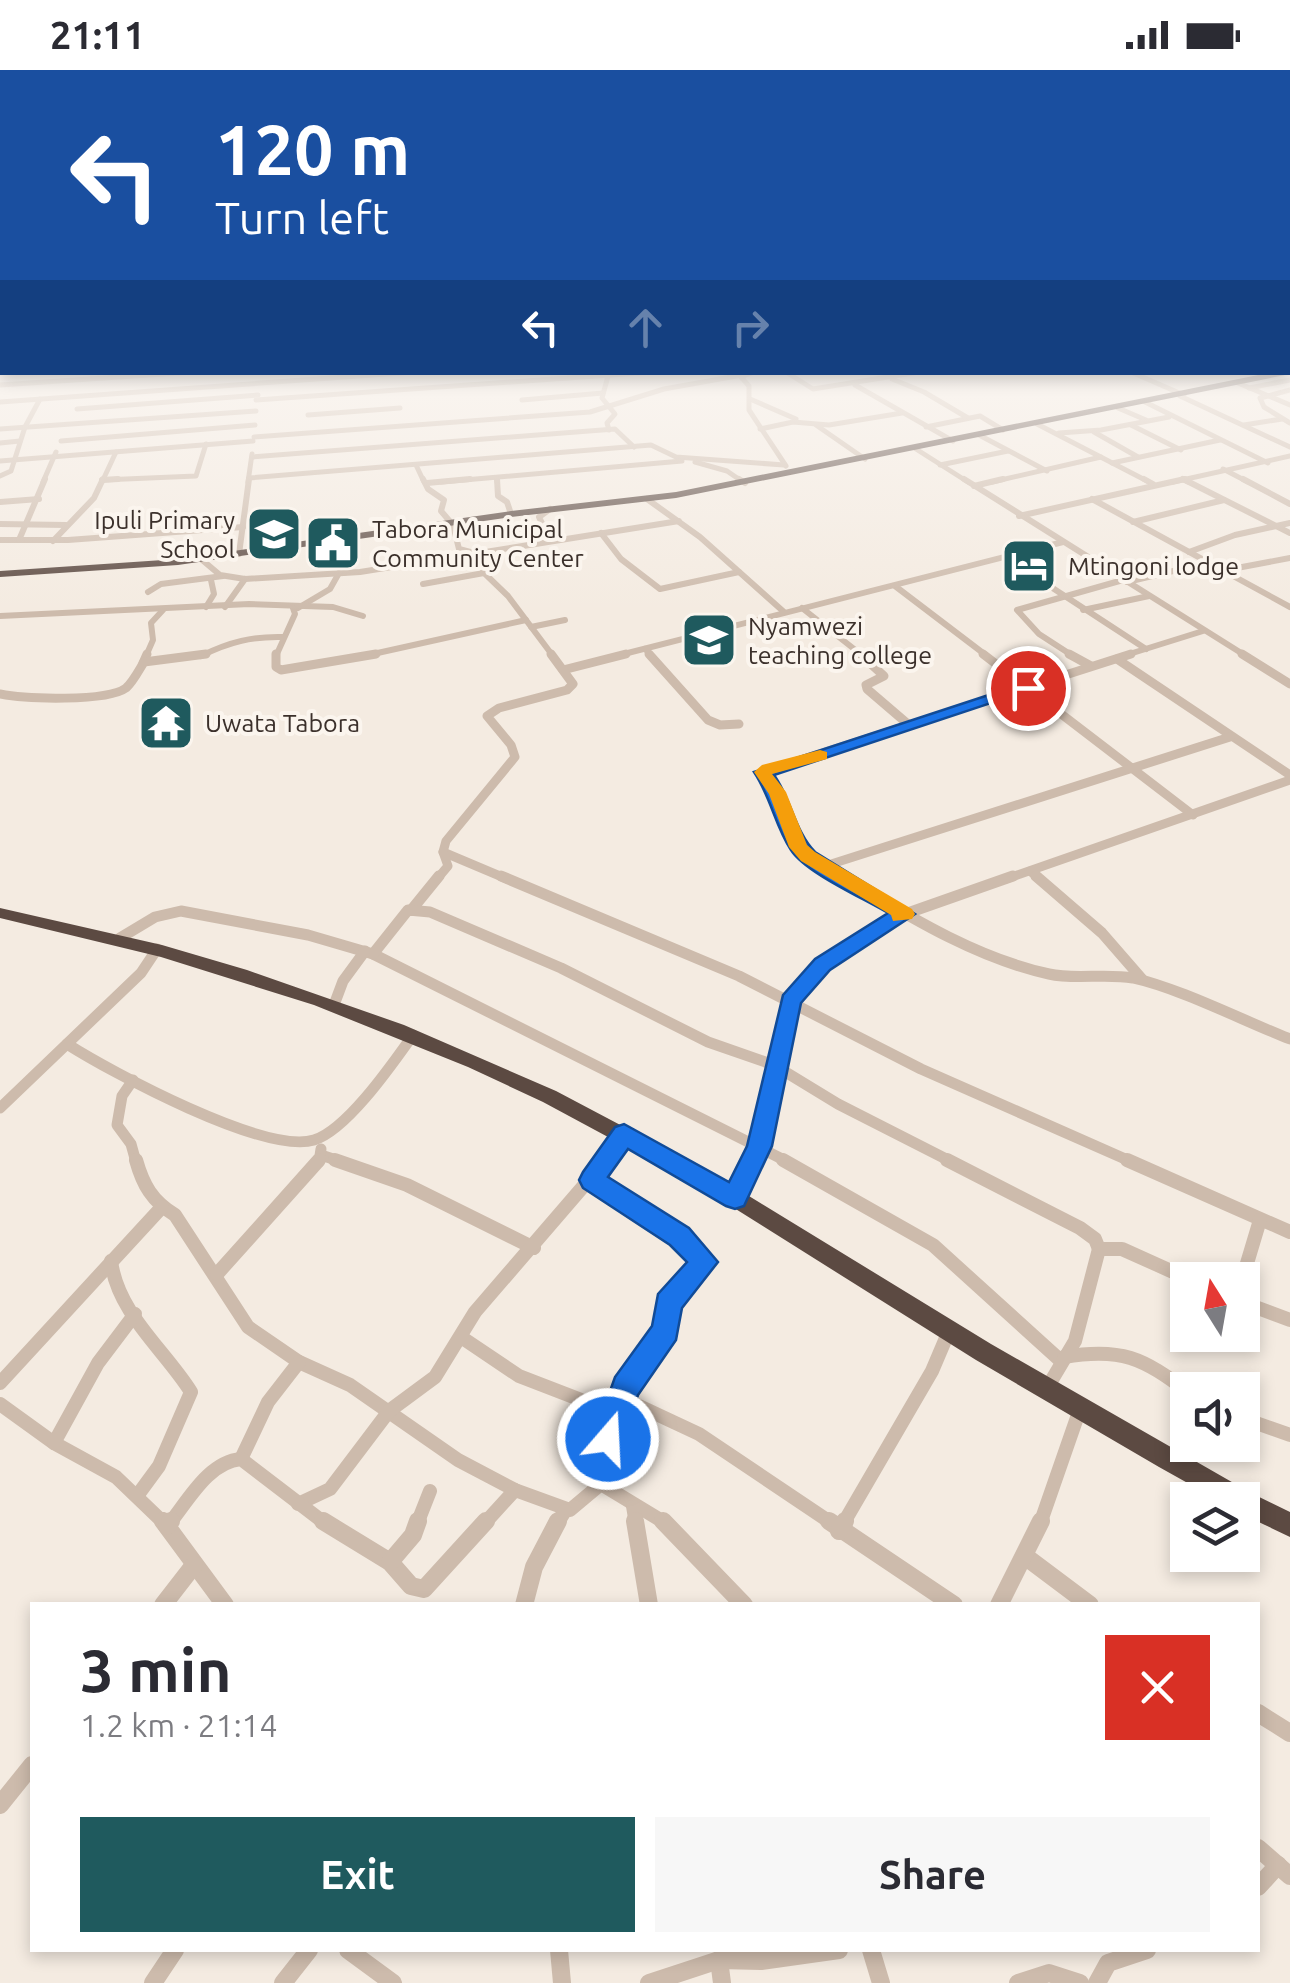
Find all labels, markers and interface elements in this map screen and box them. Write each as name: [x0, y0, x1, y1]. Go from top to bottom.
text: 21:11: [50, 14, 145, 56]
icon: left: [50, 110, 180, 240]
text: 120 m: [215, 110, 410, 188]
text: Turn left: [215, 192, 389, 243]
icon: left: [513, 300, 568, 355]
icon: ahead: [618, 300, 673, 355]
icon: right: [723, 300, 778, 355]
school or university icon: Ipuli Primary School: [244, 504, 304, 564]
place label: Ipuli Primary School: [94, 506, 235, 563]
public building icon: Tabora Municipal Community Center: [303, 513, 363, 573]
place label: Tabora Municipal Community Center: [372, 515, 584, 572]
hotel icon: Mtingoni lodge: [999, 536, 1059, 596]
place label: Mtingoni lodge: [1068, 552, 1239, 580]
school or university icon: Nyamwezi teaching college: [679, 610, 739, 670]
place label: Nyamwezi teaching college: [748, 612, 932, 669]
pin: [986, 646, 1071, 731]
icon: arrive: [1001, 661, 1056, 716]
temple icon: Uwata Tabora: [136, 693, 196, 753]
place label: Uwata Tabora: [205, 709, 360, 737]
north arrow: [1170, 1262, 1260, 1352]
map controls: [1170, 1262, 1260, 1572]
button: sound: [1170, 1372, 1260, 1462]
position arrow: [556, 1387, 660, 1491]
button: layers: [1170, 1482, 1260, 1572]
button: close: [1105, 1635, 1210, 1740]
text: 3 min: [80, 1636, 232, 1703]
text: 1.2 km · 21:14: [80, 1707, 278, 1743]
button: Exit: [80, 1817, 635, 1932]
button: Share: [655, 1817, 1210, 1932]

